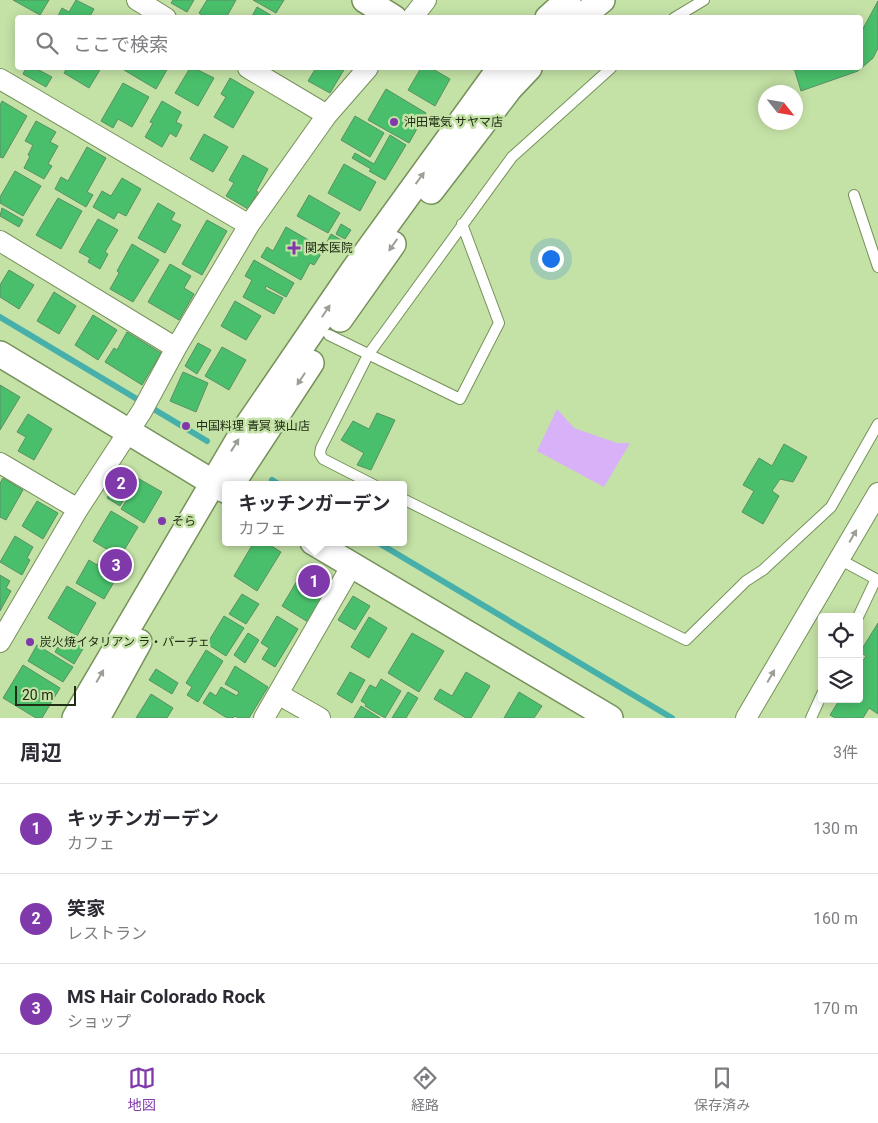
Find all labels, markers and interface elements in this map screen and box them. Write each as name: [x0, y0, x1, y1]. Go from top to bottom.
search box: [15, 15, 863, 70]
icon: search: [33, 29, 61, 57]
text: ここで検索: [73, 33, 168, 56]
north arrow: [758, 85, 803, 130]
place label: 沖田電気 サヤマ店: [404, 115, 503, 129]
marker: 沖田電気 サヤマ店: [388, 116, 400, 128]
one-way arrow: [415, 171, 425, 185]
one-way arrow: [388, 238, 398, 251]
marker: 関本医院: [287, 241, 301, 255]
place label: 関本医院: [305, 241, 353, 255]
your location: [538, 246, 564, 272]
one-way arrow: [321, 304, 331, 317]
one-way arrow: [296, 372, 305, 385]
place label: 中国料理 青冥 狭山店: [196, 419, 310, 433]
marker: 中国料理 青冥 狭山店: [180, 420, 192, 432]
one-way arrow: [230, 439, 239, 452]
pin: 2: [105, 464, 137, 502]
popup: [222, 481, 407, 546]
text: キッチンガーデン: [238, 492, 391, 515]
place label: そら: [172, 514, 196, 528]
marker: そら: [156, 515, 168, 527]
text: カフェ: [238, 519, 287, 538]
one-way arrow: [848, 529, 857, 542]
pin: 3: [100, 546, 132, 584]
pin: 1: [298, 562, 330, 600]
map controls: [818, 613, 863, 703]
button: locate: [818, 613, 863, 658]
place label: 炭火焼イタリアン ラ・パーチェ: [40, 635, 210, 649]
marker: 炭火焼イタリアン ラ・パーチェ: [24, 636, 36, 648]
button: layers: [818, 658, 863, 703]
one-way arrow: [95, 669, 104, 683]
one-way arrow: [766, 669, 775, 683]
scale bar: [15, 683, 76, 706]
text: 20 m: [22, 687, 54, 703]
text: 周辺: [20, 741, 62, 765]
text: 3件: [833, 743, 858, 762]
text: キッチンガーデン: [67, 807, 219, 830]
text: 1: [31, 819, 41, 838]
text: 130 m: [813, 819, 858, 838]
text: カフェ: [67, 834, 115, 853]
text: 笑家: [67, 897, 105, 920]
text: 2: [31, 909, 41, 928]
text: 160 m: [813, 909, 858, 928]
text: レストラン: [67, 924, 147, 943]
text: MS Hair Colorado Rock: [67, 985, 265, 1008]
text: 3: [31, 999, 41, 1018]
text: 170 m: [813, 999, 858, 1018]
text: ショップ: [67, 1012, 131, 1031]
tab: 地図: [128, 1064, 156, 1114]
tab: 経路: [411, 1064, 439, 1114]
tab: 保存済み: [694, 1064, 750, 1114]

